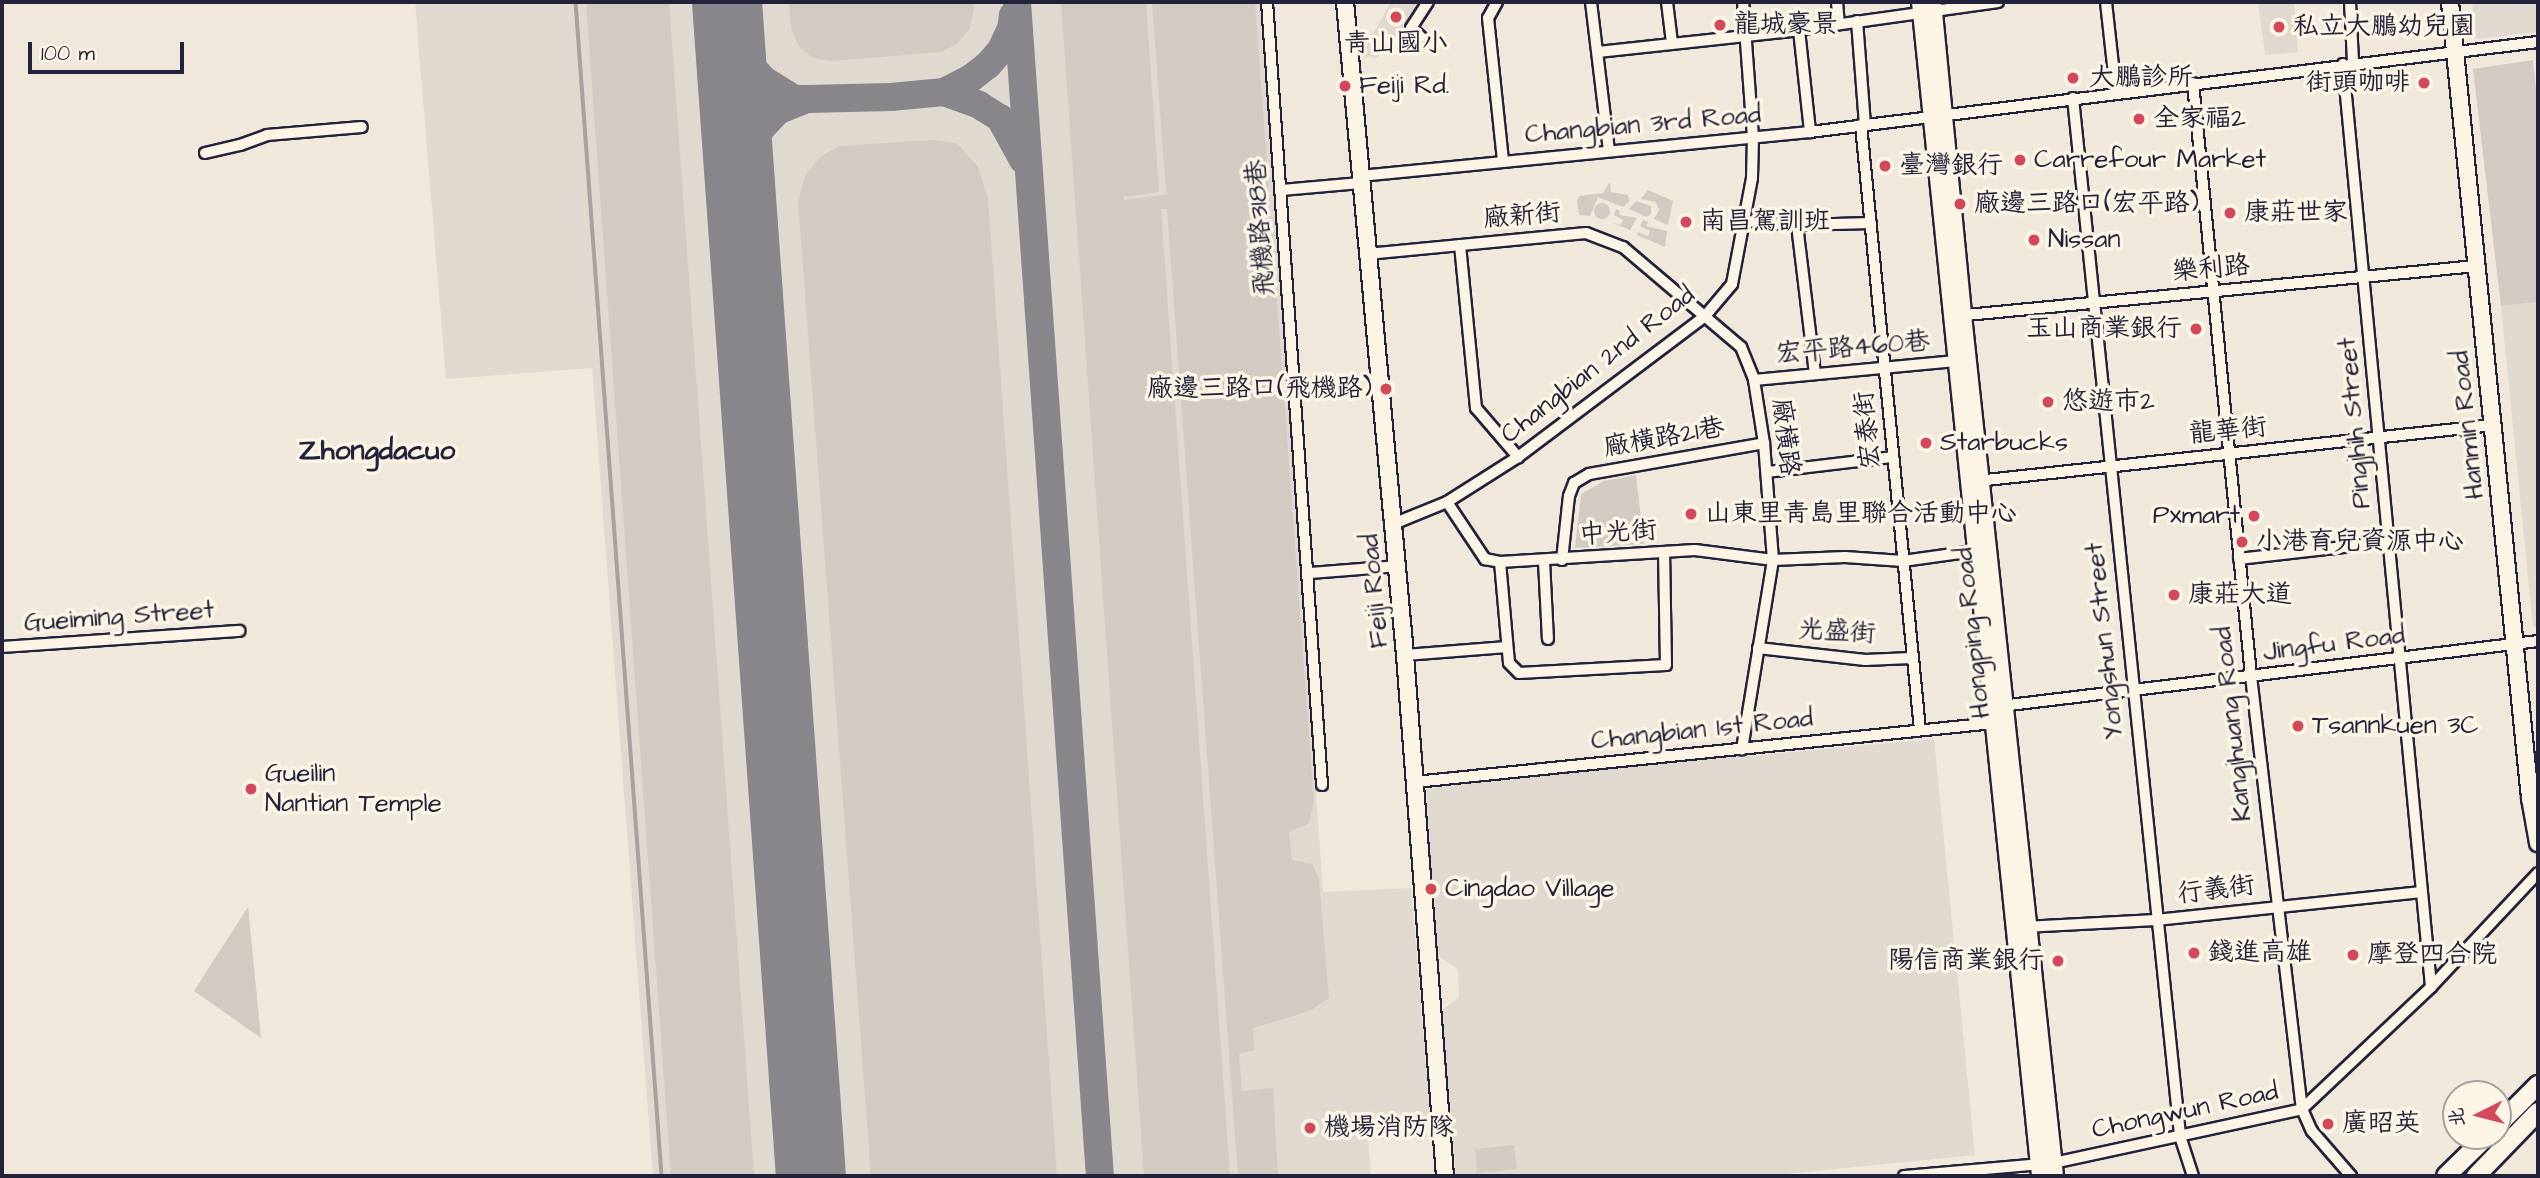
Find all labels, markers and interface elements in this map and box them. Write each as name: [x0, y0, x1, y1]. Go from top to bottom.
marker: 青山國小: [1388, 9, 1404, 25]
place label: 龍城豪景: [1734, 9, 1838, 41]
place label: 私立大鵬幼兒園: [2293, 11, 2475, 43]
marker: 龍城豪景: [1712, 17, 1728, 33]
marker: 私立大鵬幼兒園: [2271, 19, 2287, 35]
scale bar: [32, 28, 187, 72]
place label: 青山國小: [1344, 28, 1448, 60]
text: 100 m: [41, 39, 95, 68]
place label: 大鵬診所: [2089, 62, 2193, 94]
place label: 街頭咖啡: [2306, 67, 2410, 99]
marker: 大鵬診所: [2063, 68, 2083, 88]
place label: Feiji Rd.: [1359, 70, 1449, 102]
marker: 街頭咖啡: [2416, 75, 2432, 91]
marker: Feiji Rd.: [1337, 78, 1353, 94]
street label: Changbian 3rd Road: [1524, 99, 1762, 151]
place label: 全家福2: [2153, 103, 2246, 135]
marker: 全家福2: [2131, 111, 2147, 127]
place label: Carrefour Market: [2034, 144, 2266, 176]
place label: 臺灣銀行: [1899, 150, 2003, 182]
marker: Carrefour Market: [2012, 152, 2028, 168]
street label: 飛機路318巷: [1241, 158, 1281, 298]
marker: 臺灣銀行: [1877, 158, 1893, 174]
place label: 廠邊三路口(宏平路): [1974, 188, 2199, 220]
marker: 廠邊三路口(宏平路): [1952, 196, 1968, 212]
street label: 廠新街: [1482, 197, 1562, 235]
place label: 康莊世家: [2244, 197, 2348, 229]
marker: 康莊世家: [2222, 205, 2238, 221]
place label: 南昌駕訓班: [1700, 206, 1830, 238]
marker: 南昌駕訓班: [1678, 214, 1694, 230]
place label: Nissan: [2048, 224, 2121, 256]
marker: Nissan: [2026, 232, 2042, 248]
street label: 樂利路: [2171, 250, 2251, 288]
street label: Changbian 2nd Road: [1495, 280, 1701, 450]
place label: 玉山商業銀行: [2026, 313, 2182, 345]
marker: 玉山商業銀行: [2188, 321, 2204, 337]
street label: 宏平路460巷: [1775, 326, 1931, 370]
street label: Pingjhih Street: [2332, 336, 2378, 510]
street label: Hanmin Road: [2445, 349, 2491, 501]
place label: 廠邊三路口(飛機路): [1147, 373, 1372, 405]
marker: 廠邊三路口(飛機路): [1378, 381, 1394, 397]
place label: 悠遊市2: [2062, 386, 2155, 418]
street label: 宏泰街: [1848, 390, 1888, 470]
marker: 悠遊市2: [2040, 394, 2056, 410]
street label: 廠橫路: [1765, 396, 1805, 478]
street label: 龍華街: [2188, 411, 2268, 451]
street label: 廠橫路21巷: [1601, 412, 1727, 464]
place label: Starbucks: [1940, 427, 2068, 459]
district label: Zhongdacuo: [299, 434, 455, 468]
marker: Starbucks: [1918, 435, 1934, 451]
place label: 山東里青島里聯合活動中心: [1705, 498, 2017, 530]
place label: Pxmart: [2153, 500, 2240, 532]
marker: 山東里青島里聯合活動中心: [1683, 506, 1699, 522]
marker: Pxmart: [2246, 508, 2262, 524]
street label: 中光街: [1578, 515, 1658, 551]
place label: 小港育兒資源中心: [2256, 526, 2464, 558]
street label: Feiji Road: [1354, 533, 1396, 649]
marker: 小港育兒資源中心: [2234, 534, 2250, 550]
street label: Yongshun Street: [2079, 541, 2131, 741]
street label: Hongping Road: [1949, 546, 1997, 720]
place label: 康莊大道: [2188, 579, 2292, 611]
marker: 康莊大道: [2166, 587, 2182, 603]
street label: Gueiming Street: [23, 595, 215, 639]
street label: 光盛街: [1797, 614, 1877, 650]
street label: Jingfu Road: [2261, 620, 2407, 668]
street label: Kangjhuang Road: [2207, 625, 2259, 823]
street label: Changbian 1st Road: [1589, 703, 1815, 757]
place label: Tsannkuen 3C: [2312, 710, 2479, 742]
marker: Tsannkuen 3C: [2290, 718, 2306, 734]
place label: Gueilin Nantian Temple: [265, 758, 442, 820]
marker: Gueilin Nantian Temple: [243, 781, 259, 797]
street label: 行義街: [2175, 870, 2257, 910]
place label: Cingdao Village: [1445, 873, 1614, 905]
marker: Cingdao Village: [1423, 881, 1439, 897]
place label: 錢進高雄: [2208, 937, 2312, 969]
place label: 摩登四合院: [2367, 939, 2497, 971]
place label: 陽信商業銀行: [1888, 945, 2044, 977]
marker: 錢進高雄: [2186, 945, 2202, 961]
marker: 摩登四合院: [2345, 947, 2361, 963]
marker: 陽信商業銀行: [2050, 953, 2066, 969]
street label: Chongwun Road: [2089, 1076, 2281, 1146]
north arrow: [2442, 1080, 2512, 1150]
text: 北: [2443, 1106, 2472, 1128]
place label: 廣昭英: [2342, 1108, 2420, 1140]
place label: 機場消防隊: [1324, 1112, 1454, 1144]
marker: 廣昭英: [2320, 1116, 2336, 1132]
marker: 機場消防隊: [1302, 1120, 1318, 1136]

